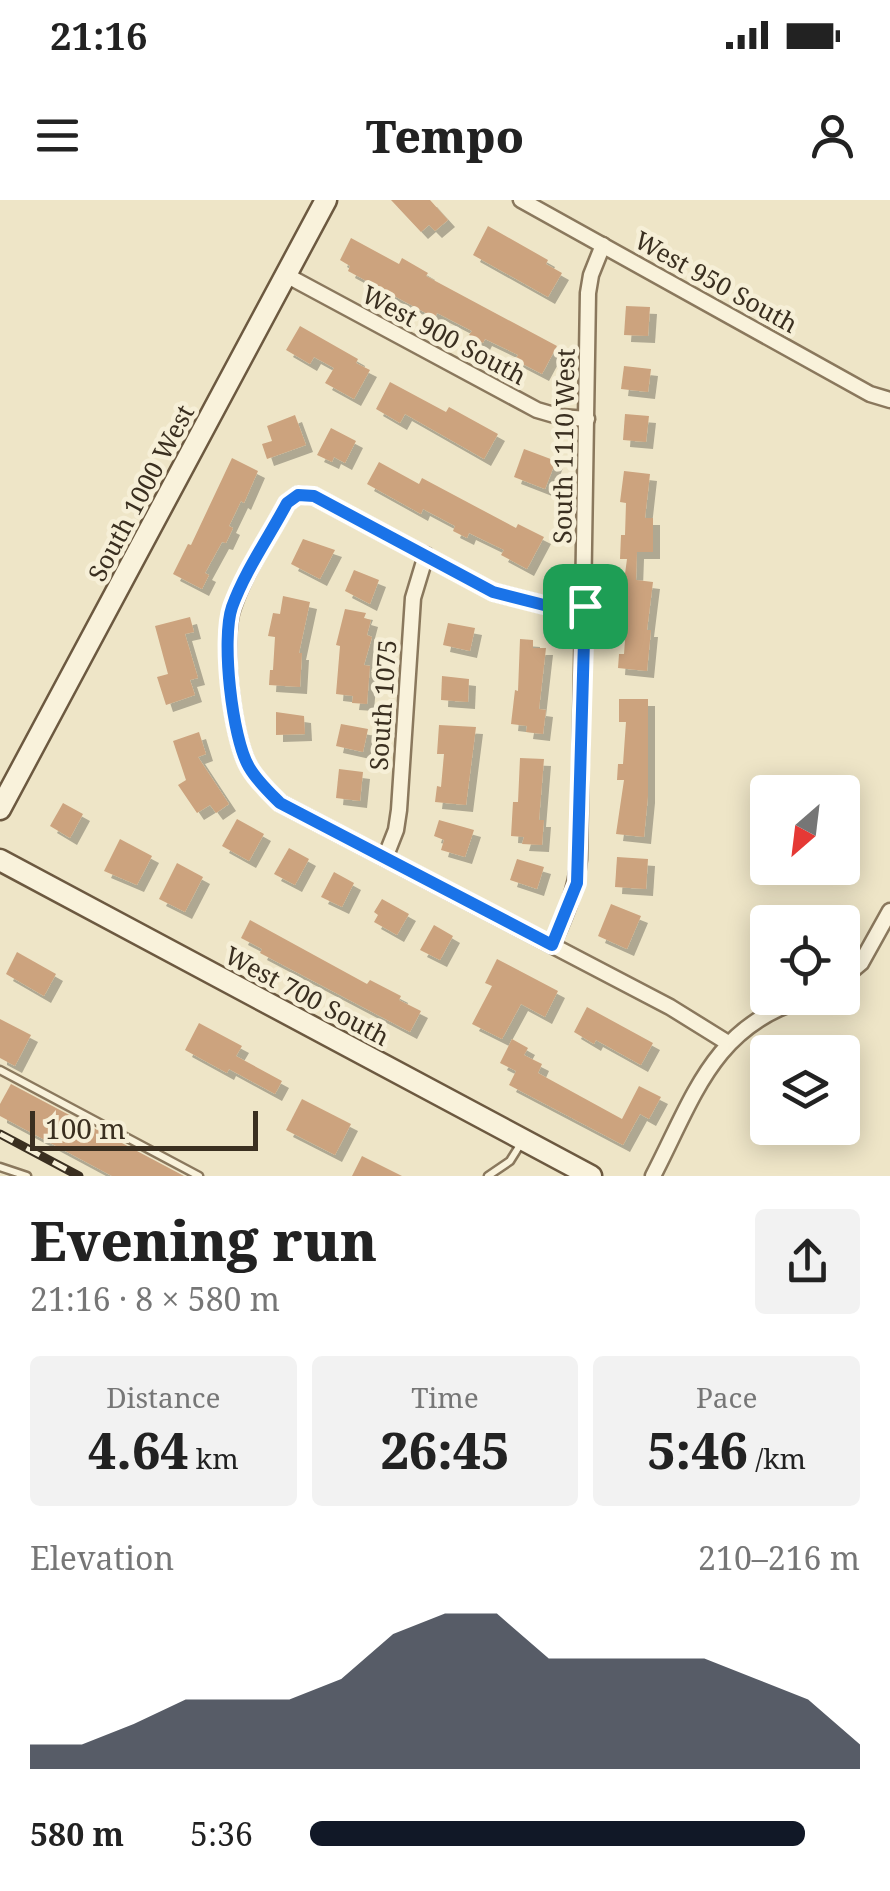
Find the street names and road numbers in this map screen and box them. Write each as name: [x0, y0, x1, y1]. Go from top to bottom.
street label: West 950 South: [629, 222, 804, 340]
street label: West 900 South: [356, 276, 533, 392]
street label: South 1110 West: [544, 348, 582, 544]
street label: South 1000 West: [79, 398, 201, 587]
street label: South 1075: [360, 638, 404, 771]
street label: West 700 South: [219, 937, 396, 1053]

